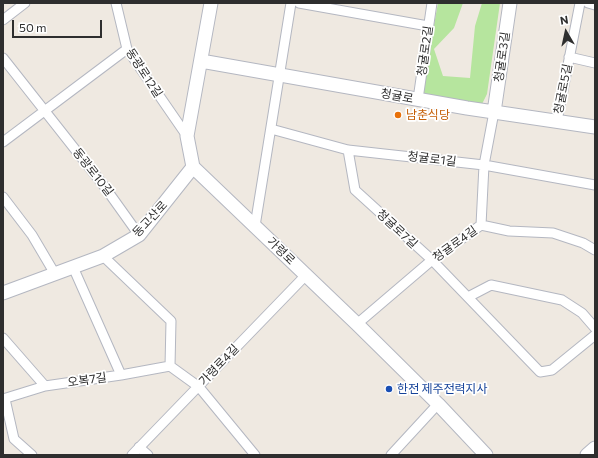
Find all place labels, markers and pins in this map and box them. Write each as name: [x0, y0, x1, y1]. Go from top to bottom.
place label: 남춘식당: [406, 108, 450, 122]
marker: 남춘식당: [393, 110, 403, 120]
place label: 한전 제주전력지사: [397, 382, 488, 396]
marker: 한전 제주전력지사: [384, 384, 394, 394]

